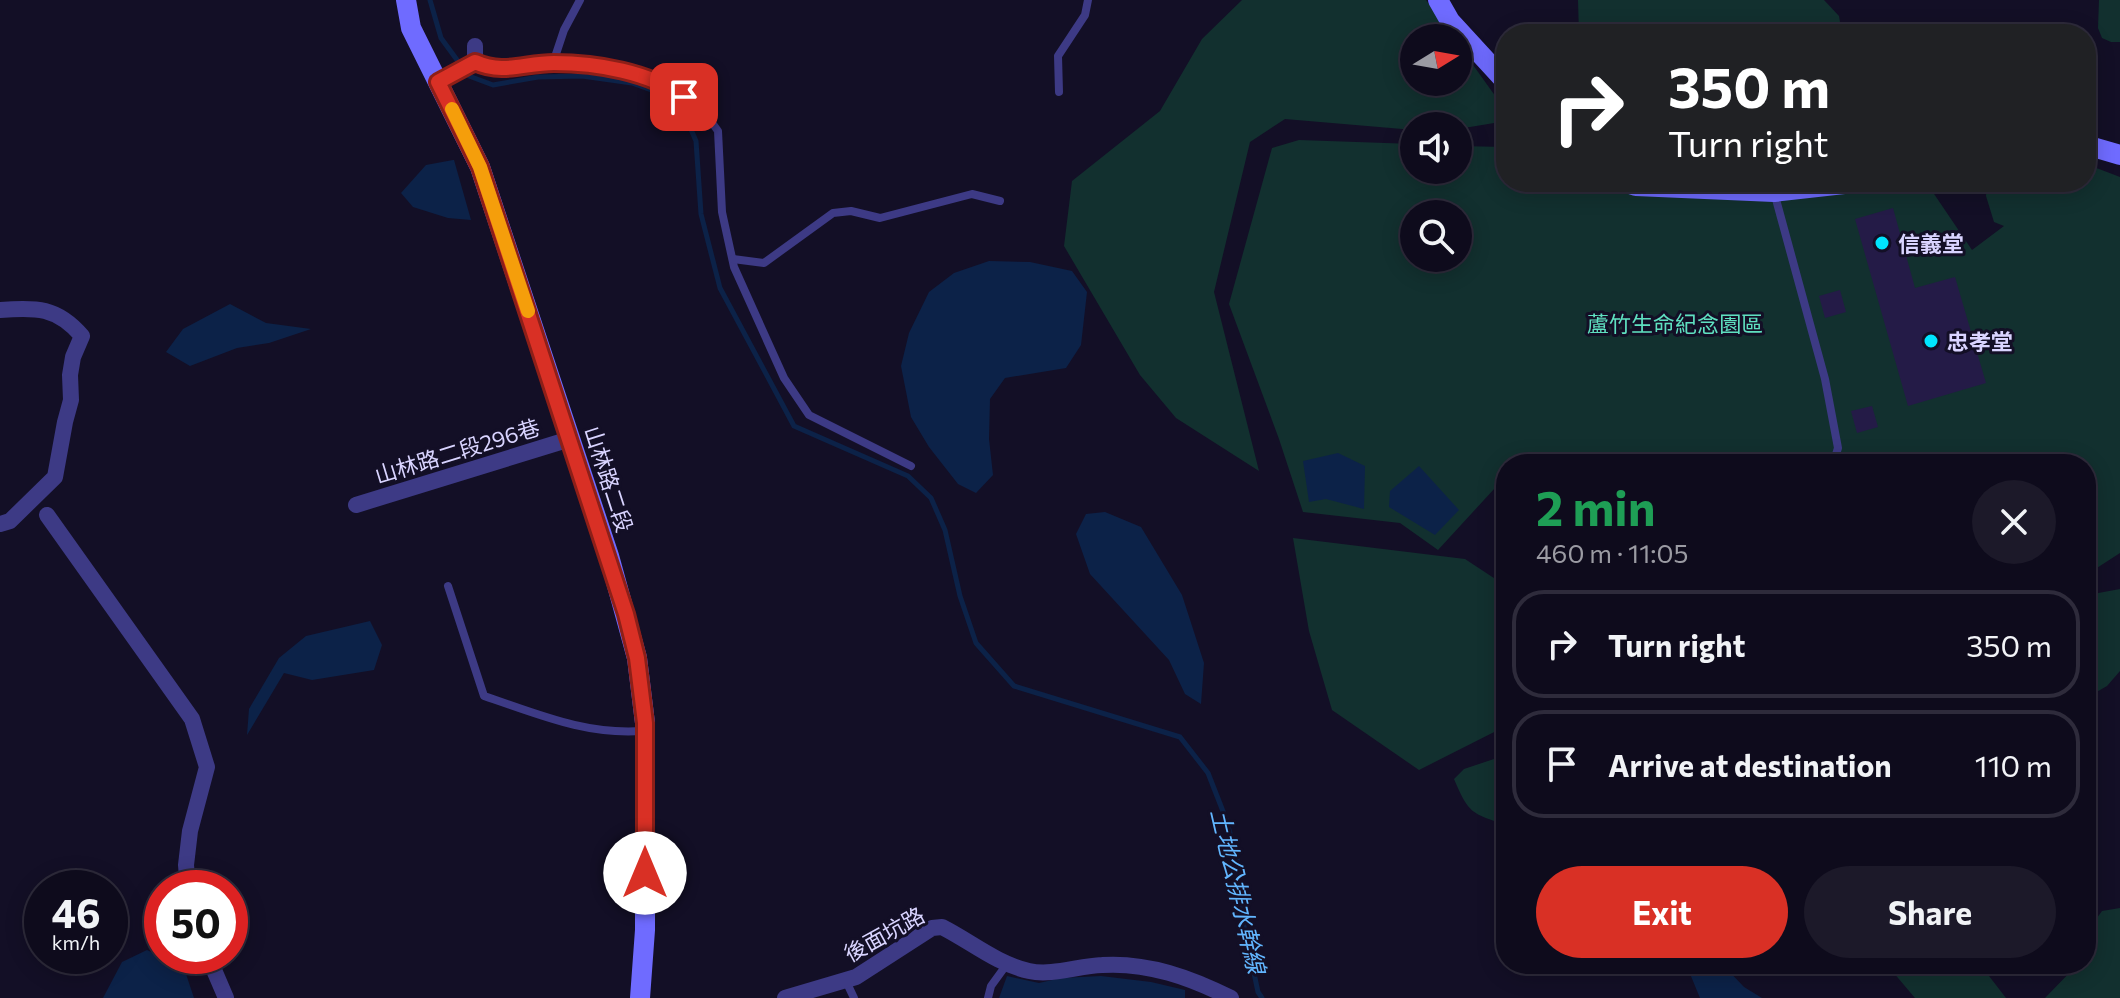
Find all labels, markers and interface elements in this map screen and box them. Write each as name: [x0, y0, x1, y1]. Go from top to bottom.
north arrow: [1400, 24, 1472, 96]
map controls: [1400, 24, 1472, 272]
text: 350 m: [1668, 51, 1830, 120]
icon: right: [1536, 56, 1640, 160]
pin: [650, 63, 718, 131]
icon: arrive: [662, 75, 706, 119]
button: sound: [1400, 112, 1472, 184]
text: Turn right: [1668, 120, 1829, 164]
button: search: [1400, 200, 1472, 272]
place label: 信義堂: [1898, 230, 1964, 257]
marker: 信義堂: [1873, 234, 1891, 252]
park label: 蘆竹生命紀念園區: [1587, 310, 1763, 337]
place label: 忠孝堂: [1947, 328, 2013, 355]
marker: 忠孝堂: [1922, 332, 1940, 350]
street label: 山林路二段296巷: [371, 413, 543, 489]
street label: 山林路二段: [579, 423, 639, 535]
text: 2 min: [1536, 477, 1656, 536]
button: close: [1972, 480, 2056, 564]
text: 460 m · 11:05: [1536, 537, 1688, 568]
icon: right: [1540, 622, 1584, 666]
text: Turn right: [1608, 626, 1745, 663]
text: 350 m: [1966, 626, 2052, 663]
icon: arrive: [1540, 742, 1584, 786]
text: Arrive at destination: [1608, 746, 1892, 783]
text: 110 m: [1975, 746, 2052, 783]
water label: 土地公排水幹線: [1206, 806, 1273, 979]
position arrow: [603, 831, 687, 915]
button: Exit: [1536, 866, 1788, 958]
button: Share: [1804, 866, 2056, 958]
speed limit sign: 50: [144, 870, 248, 974]
text: 46: [51, 887, 101, 936]
street label: 後面坑路: [839, 901, 929, 967]
text: km/h: [52, 930, 100, 954]

